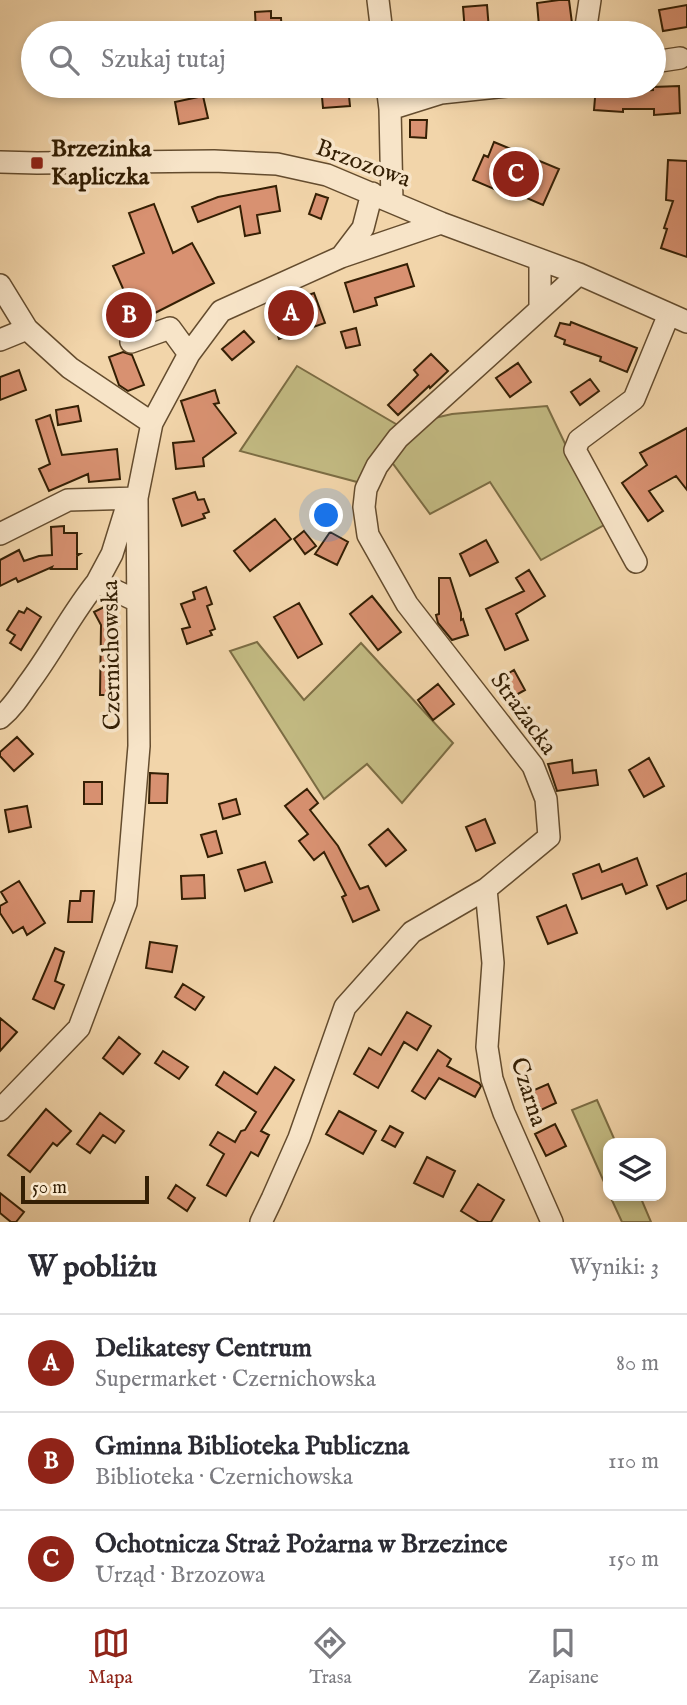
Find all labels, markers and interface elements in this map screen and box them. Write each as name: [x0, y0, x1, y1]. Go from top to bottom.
search box: [21, 21, 666, 98]
icon: search: [45, 41, 83, 79]
text: Szukaj tutaj: [101, 43, 226, 76]
street label: Brzozowa: [311, 133, 415, 196]
place label: Brzezinka Kapliczka: [51, 134, 152, 193]
pin: C: [493, 148, 539, 200]
marker: Brzezinka Kapliczka: [29, 155, 45, 171]
pin: A: [268, 287, 314, 339]
pin: B: [106, 289, 152, 341]
your location: [309, 498, 343, 532]
street label: Czernichowska: [95, 579, 129, 730]
street label: Strażacka: [483, 667, 564, 762]
street label: Czarna: [502, 1054, 554, 1131]
map controls: [603, 1138, 666, 1201]
button: layers: [603, 1138, 666, 1201]
scale bar: [21, 1173, 149, 1205]
text: 50 m: [32, 1176, 67, 1200]
text: W pobliżu: [28, 1249, 157, 1287]
text: Wyniki: 3: [569, 1253, 659, 1282]
text: Delikatesy Centrum: [95, 1332, 312, 1365]
text: A: [43, 1349, 59, 1378]
text: 80 m: [616, 1349, 659, 1378]
text: Supermarket · Czernichowska: [95, 1365, 376, 1394]
text: Gminna Biblioteka Publiczna: [95, 1430, 409, 1463]
text: B: [43, 1447, 59, 1476]
text: 110 m: [608, 1447, 659, 1476]
text: Biblioteka · Czernichowska: [95, 1463, 353, 1492]
text: Ochotnicza Straż Pożarna w Brzezince: [95, 1528, 507, 1561]
text: C: [43, 1545, 59, 1574]
text: 150 m: [608, 1545, 659, 1574]
text: Urząd · Brzozowa: [95, 1561, 265, 1590]
tab: Mapa: [88, 1624, 133, 1690]
tab: Trasa: [309, 1624, 352, 1690]
tab: Zapisane: [528, 1624, 599, 1690]

